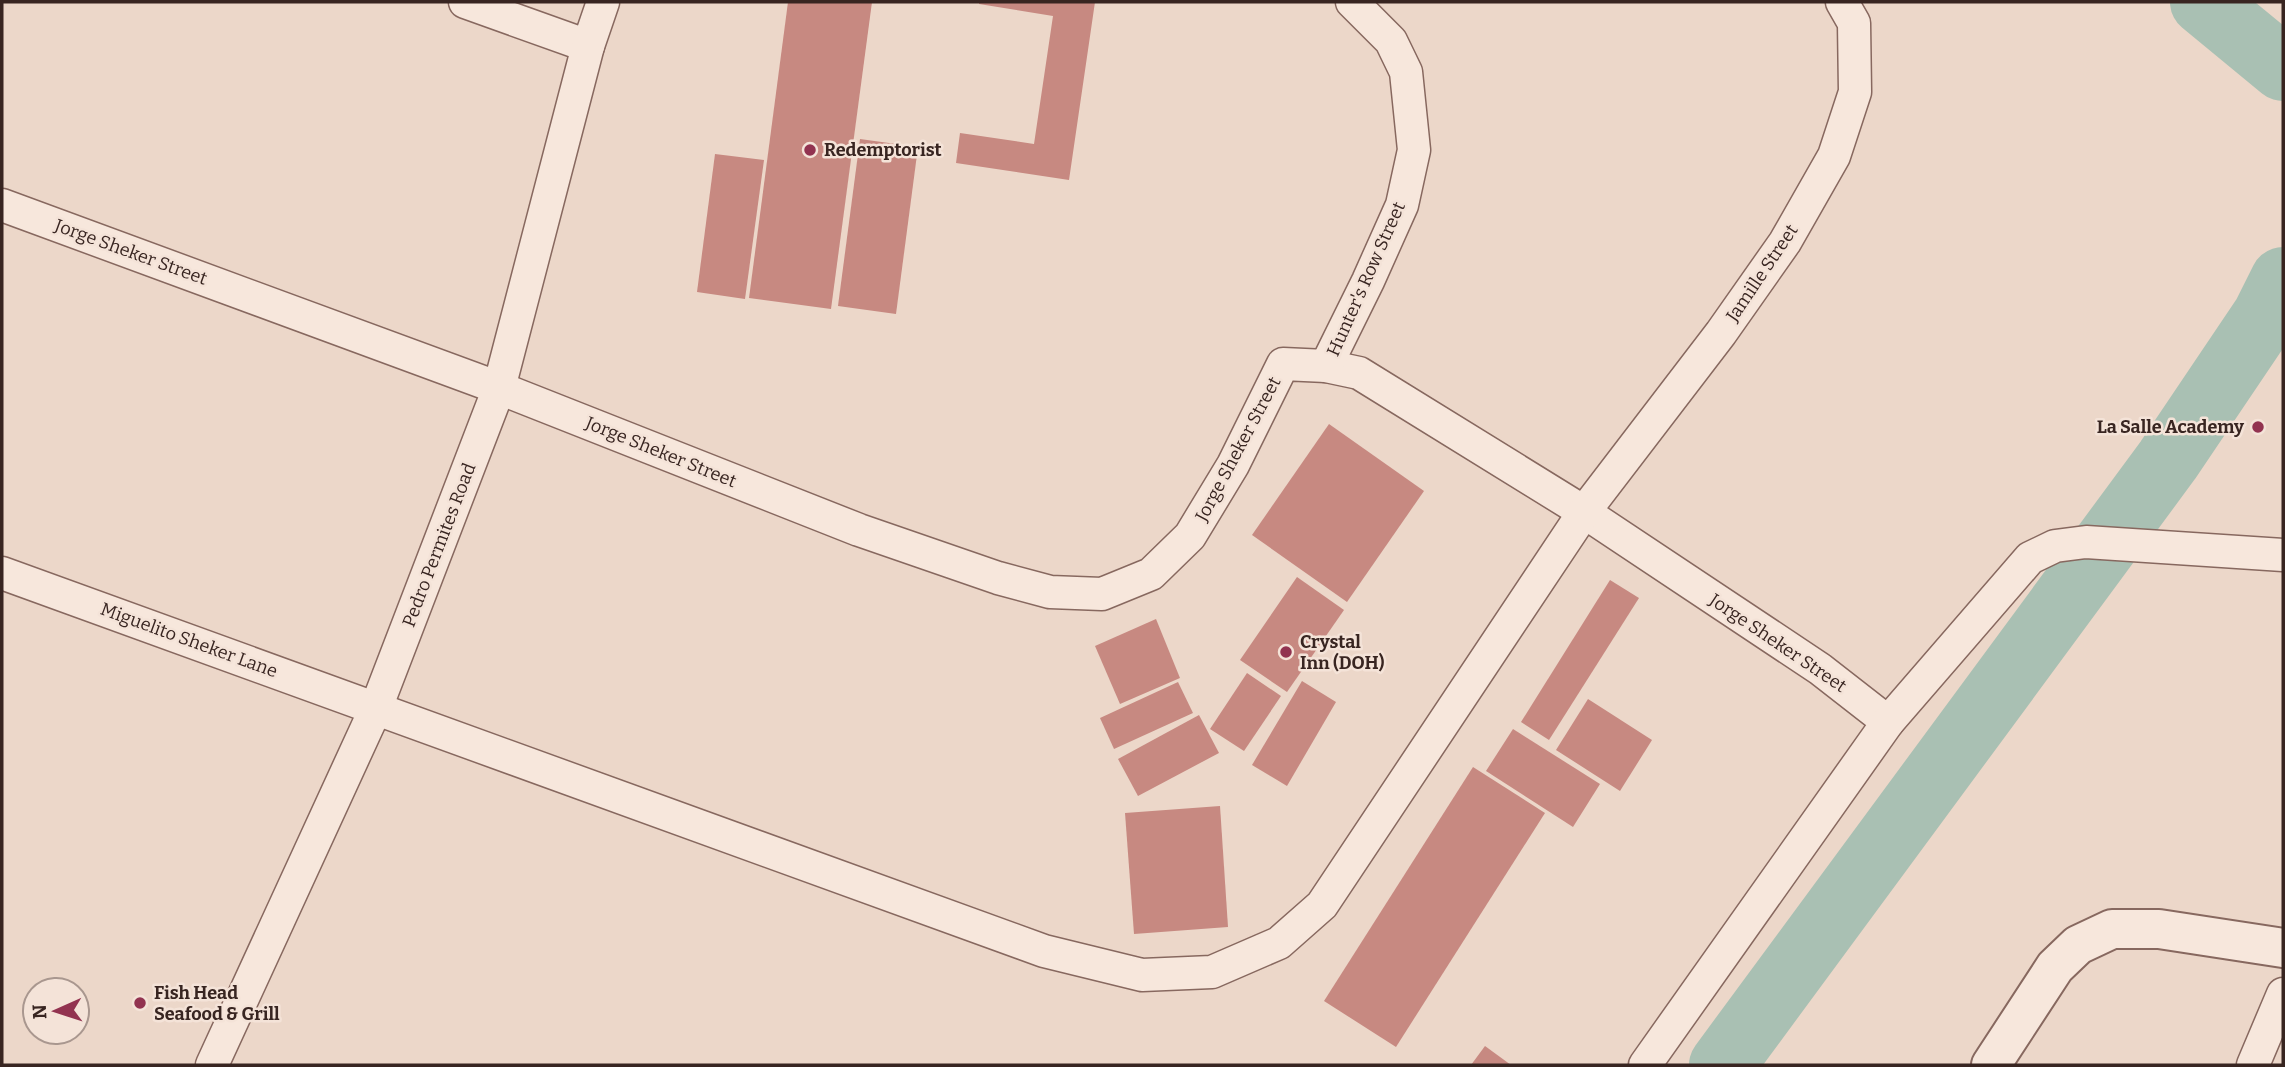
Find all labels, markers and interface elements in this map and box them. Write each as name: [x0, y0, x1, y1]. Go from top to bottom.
place label: Redemptorist: [824, 139, 942, 161]
marker: Redemptorist: [802, 142, 818, 158]
street label: Hunter's Row Street: [1322, 198, 1410, 360]
street label: Jorge Sheker Street: [51, 214, 211, 290]
street label: Jamille Street: [1721, 220, 1803, 327]
street label: Jorge Sheker Street: [1190, 373, 1286, 526]
street label: Jorge Sheker Street: [582, 411, 740, 492]
place label: La Salle Academy: [2097, 416, 2245, 438]
marker: La Salle Academy: [2250, 419, 2266, 435]
street label: Pedro Permites Road: [398, 460, 480, 630]
street label: Jorge Sheker Street: [1704, 588, 1851, 697]
street label: Miguelito Sheker Lane: [97, 598, 281, 682]
place label: Crystal Inn (DOH): [1300, 631, 1385, 674]
marker: Crystal Inn (DOH): [1278, 644, 1294, 660]
north arrow: [21, 976, 91, 1046]
place label: Fish Head Seafood & Grill: [154, 982, 280, 1025]
marker: Fish Head Seafood & Grill: [132, 995, 148, 1011]
text: N: [28, 1004, 51, 1020]

